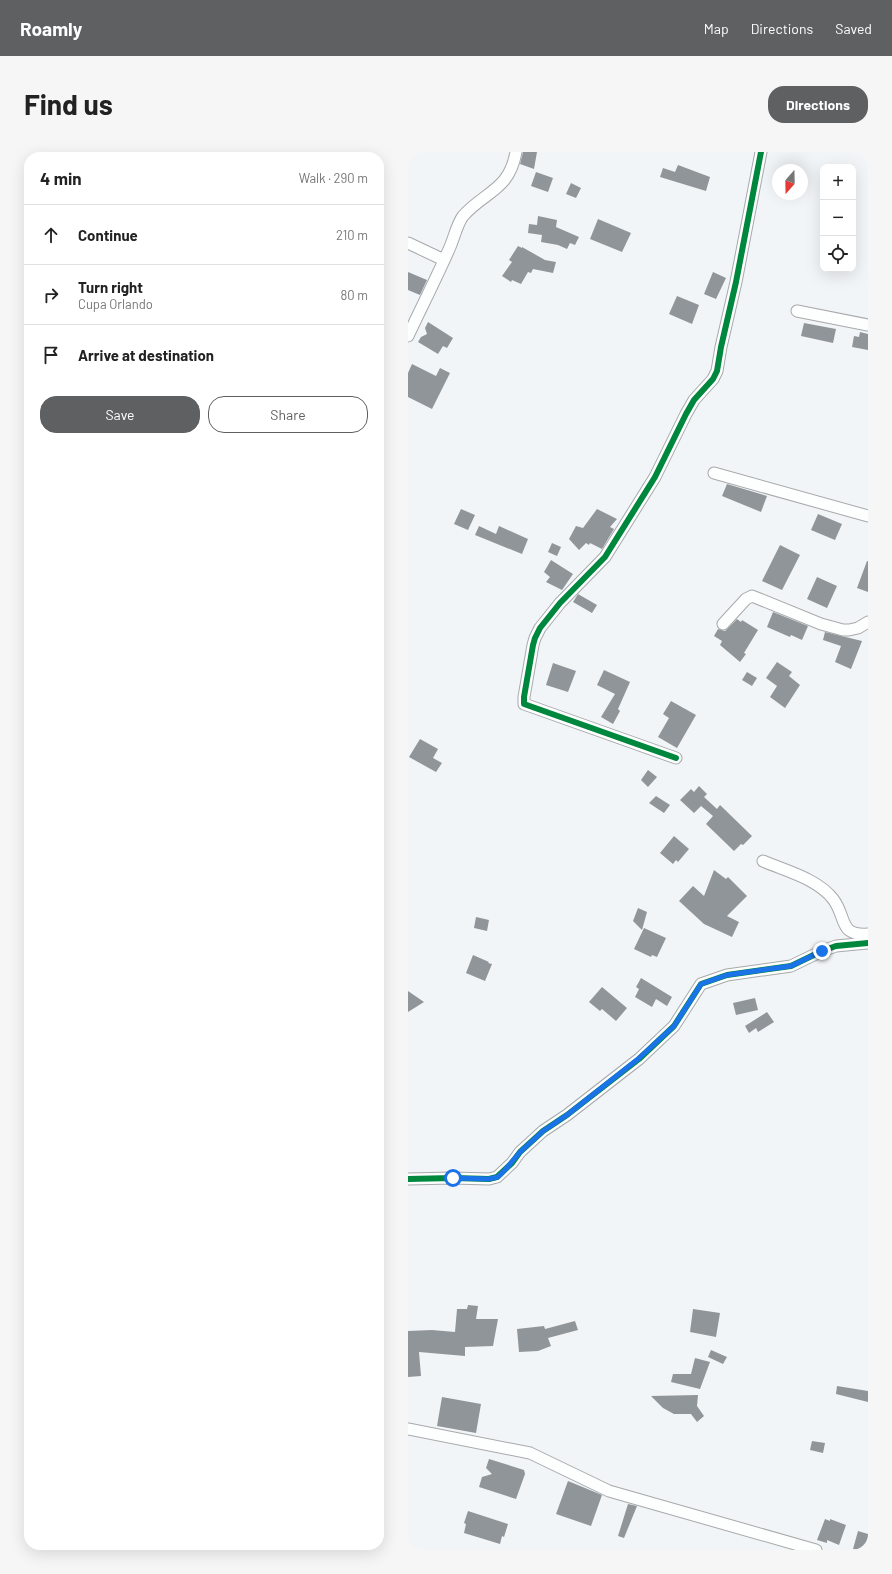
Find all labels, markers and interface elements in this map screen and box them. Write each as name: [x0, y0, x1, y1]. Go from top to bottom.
text: Roamly: [20, 17, 82, 40]
text: Map: [704, 20, 729, 37]
text: Directions: [751, 20, 813, 37]
text: Saved: [835, 20, 872, 37]
button: Directions: [768, 86, 868, 123]
text: Find us: [24, 87, 113, 121]
north arrow: [772, 164, 808, 200]
map controls: [820, 164, 856, 272]
button: +: [820, 164, 856, 200]
text: 4 min: [40, 168, 82, 188]
text: Walk · 290 m: [299, 170, 368, 186]
button: −: [820, 200, 856, 236]
icon: ahead: [40, 224, 62, 246]
text: Continue: [78, 226, 138, 244]
text: 210 m: [336, 227, 368, 243]
button: locate: [820, 236, 856, 272]
text: Turn right: [78, 278, 143, 296]
icon: right: [40, 284, 62, 306]
text: 80 m: [341, 287, 368, 303]
text: Cupa Orlando: [78, 296, 153, 312]
icon: arrive: [40, 344, 62, 366]
text: Arrive at destination: [78, 346, 214, 364]
button: Save: [40, 396, 200, 433]
button: Share: [208, 396, 368, 433]
route end: [813, 942, 831, 960]
route start: [444, 1169, 462, 1187]

